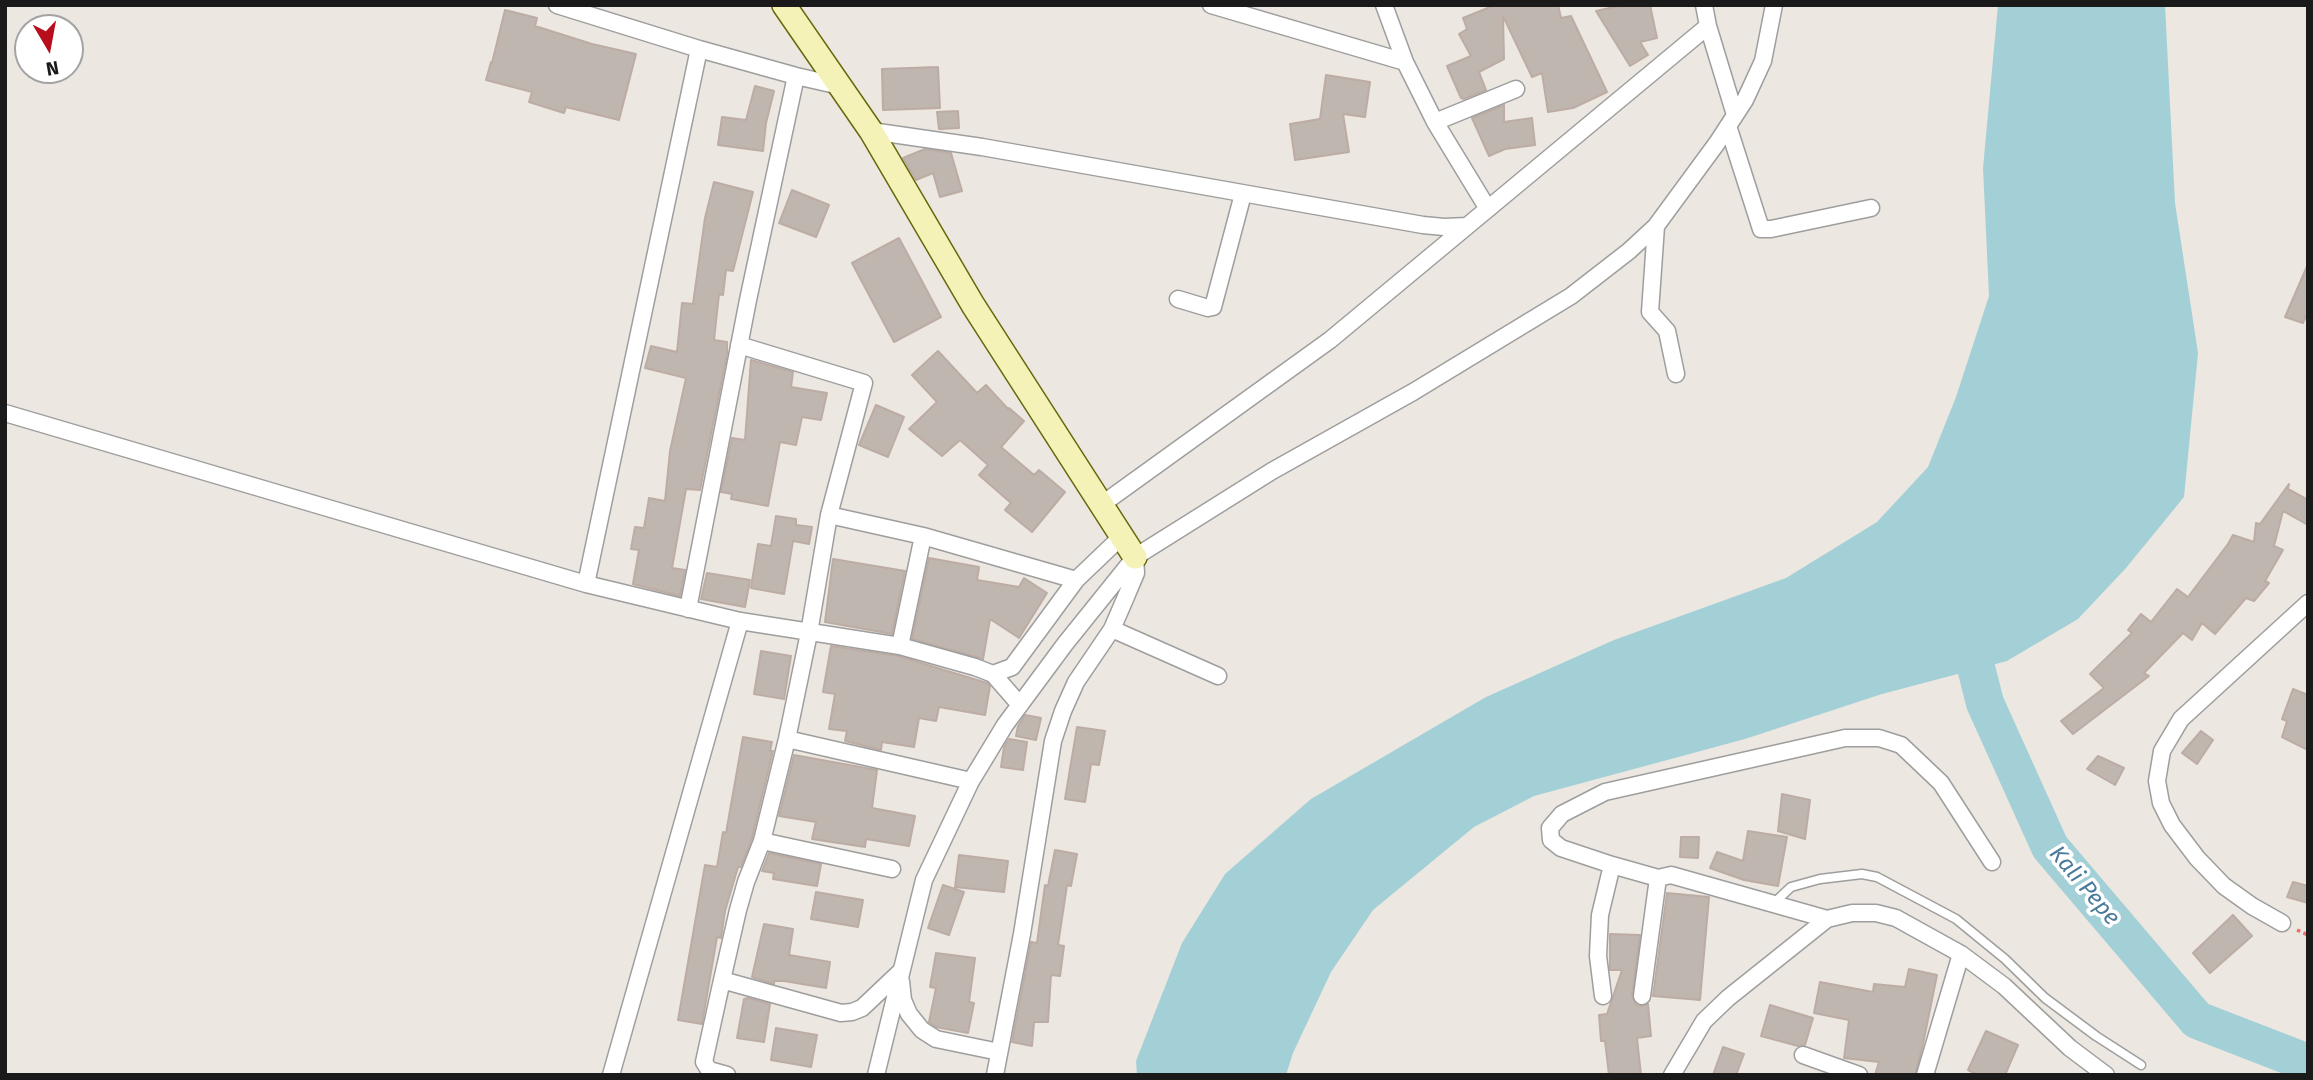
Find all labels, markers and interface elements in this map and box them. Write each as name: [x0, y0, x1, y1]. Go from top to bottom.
north arrow: [14, 14, 84, 84]
text: N: [44, 56, 61, 81]
water label: Kali Pepe: [2043, 841, 2125, 931]

